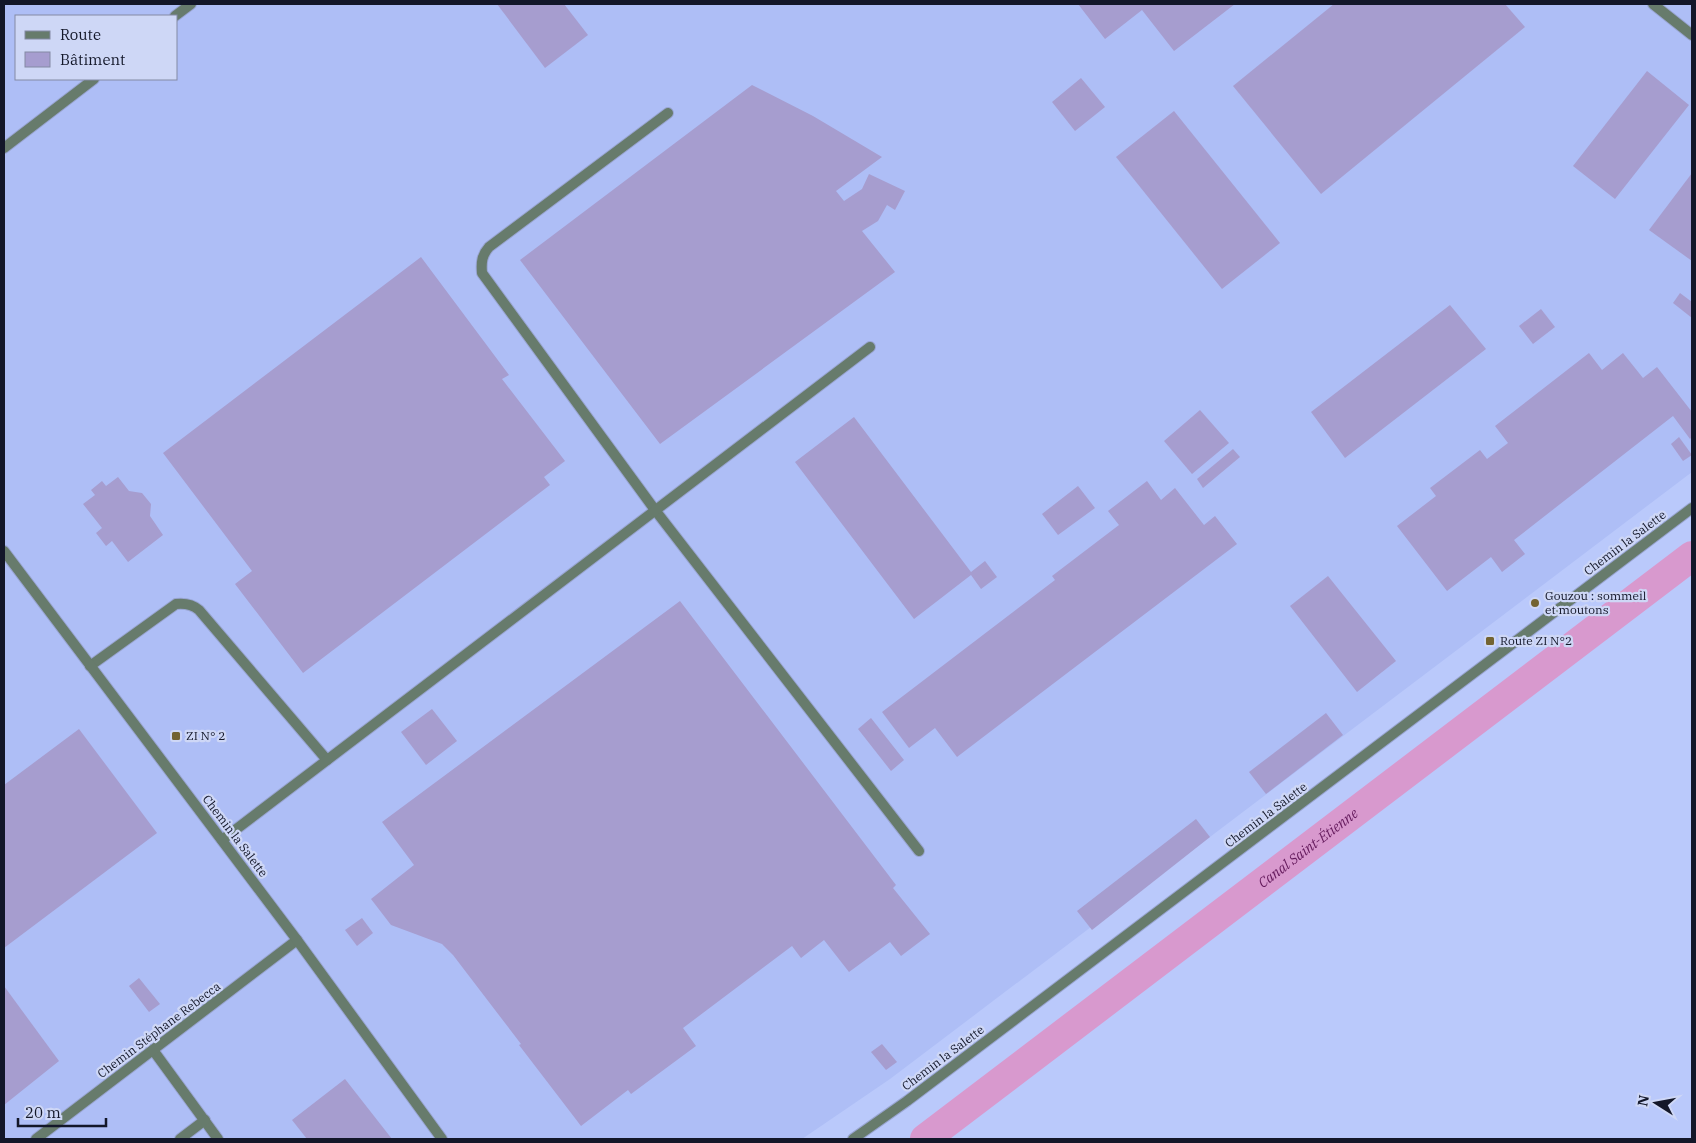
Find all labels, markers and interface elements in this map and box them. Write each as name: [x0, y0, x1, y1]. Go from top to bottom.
legend: [15, 15, 178, 80]
text: Route: [60, 25, 101, 44]
text: Bâtiment: [60, 50, 125, 69]
street label: Chemin la Salette: [1581, 507, 1669, 578]
place label: Gouzou : sommeil et moutons: [1545, 588, 1647, 617]
marker: Gouzou : sommeil et moutons: [1529, 597, 1541, 609]
place label: Route ZI N°2: [1500, 633, 1572, 648]
marker: Route ZI N°2: [1484, 635, 1496, 647]
place label: ZI N° 2: [186, 728, 226, 743]
marker: ZI N° 2: [170, 730, 182, 742]
street label: Chemin la Salette: [1222, 779, 1310, 850]
street label: Chemin la Salette: [200, 792, 271, 880]
water label: Canal Saint-Étienne: [1254, 804, 1362, 892]
street label: Chemin Stéphane Rebecca: [94, 978, 224, 1081]
street label: Chemin la Salette: [899, 1022, 987, 1093]
north arrow: [1631, 1078, 1681, 1128]
text: N: [1633, 1093, 1653, 1108]
scale bar: [18, 1096, 105, 1128]
text: 20 m: [25, 1103, 61, 1122]

